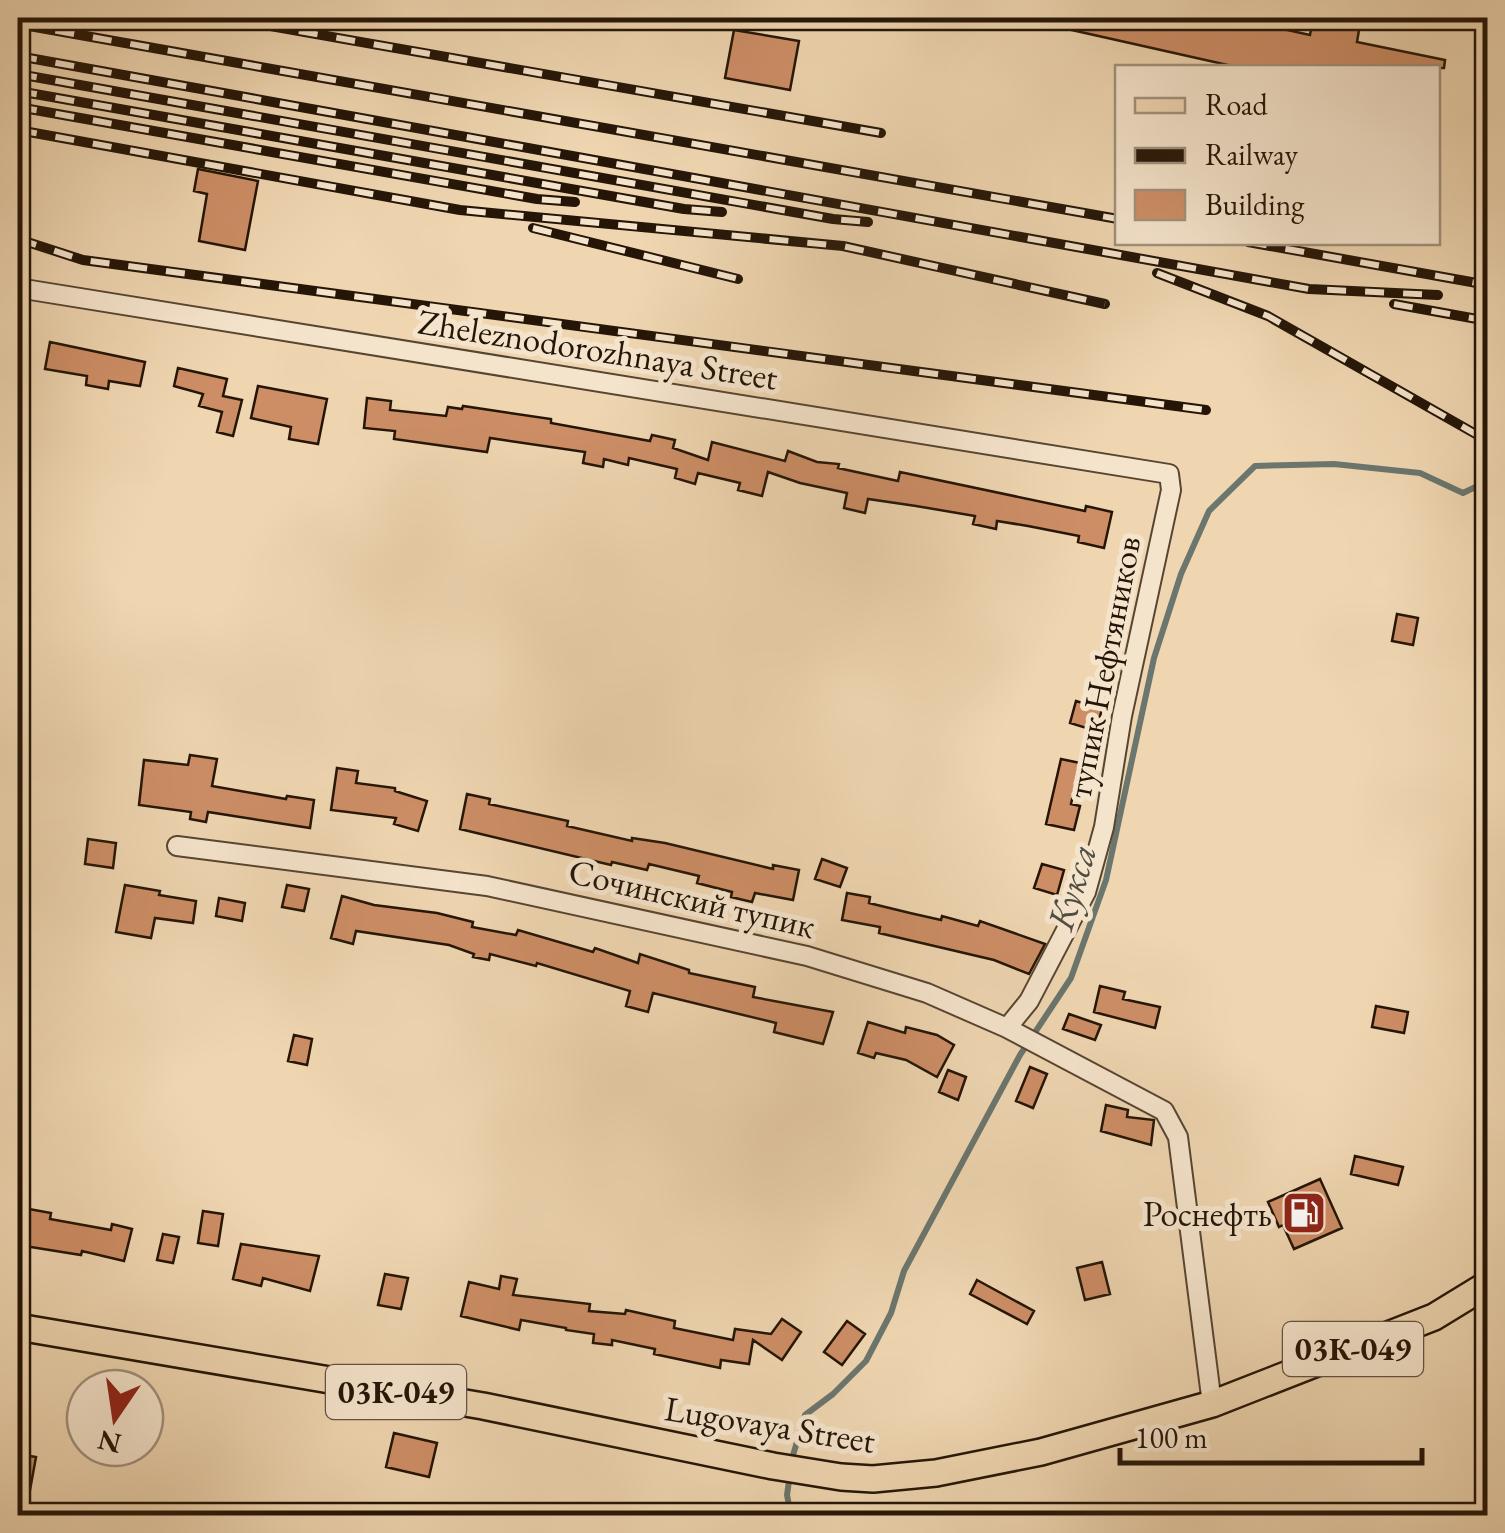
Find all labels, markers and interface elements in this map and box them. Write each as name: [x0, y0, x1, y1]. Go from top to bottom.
legend: [1115, 65, 1440, 245]
text: Road: [1205, 85, 1269, 124]
text: Railway: [1205, 135, 1299, 174]
text: Building: [1205, 185, 1305, 224]
street label: Zheleznodorozhnaya Street: [415, 298, 781, 400]
street label: тупик Нефтяников: [1056, 532, 1151, 802]
water label: Кукса: [1035, 838, 1107, 937]
street label: Сочинский тупик: [564, 848, 820, 949]
fuel station icon: Роснефть: [1281, 1190, 1327, 1236]
place label: Роснефть: [1143, 1191, 1272, 1236]
road number: 03К-049: [1283, 1322, 1423, 1376]
road number: 03К-049: [326, 1365, 466, 1419]
north arrow: [65, 1368, 165, 1468]
street label: Lugovaya Street: [662, 1385, 878, 1463]
scale bar: [1120, 1403, 1422, 1465]
text: 100 m: [1135, 1418, 1208, 1457]
text: N: [94, 1422, 124, 1462]

